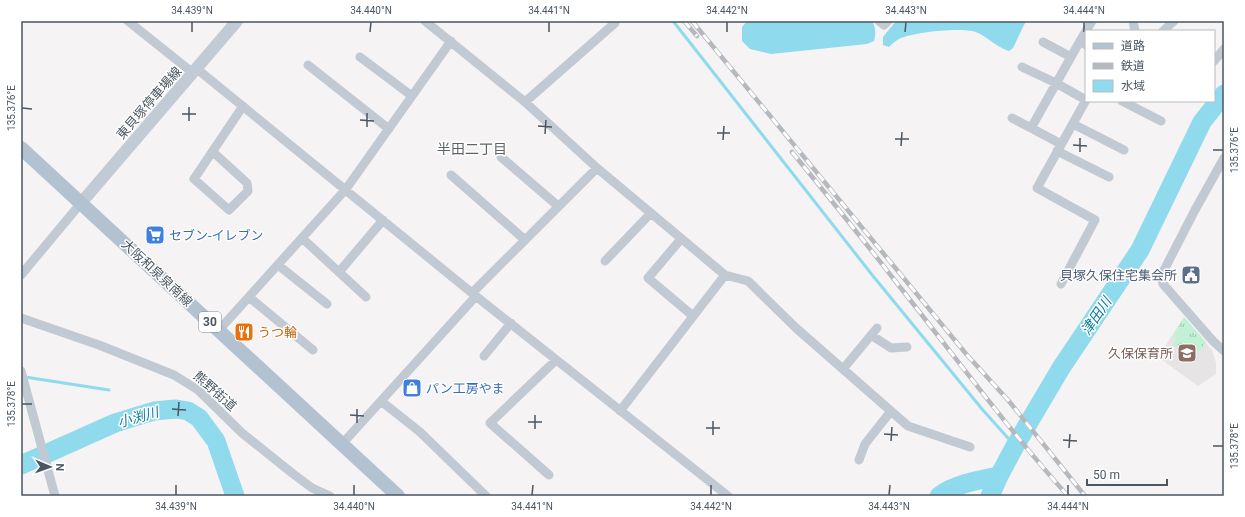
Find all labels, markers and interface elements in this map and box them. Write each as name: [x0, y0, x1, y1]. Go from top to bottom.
text: 34.439°N: [171, 5, 213, 16]
text: 34.440°N: [350, 5, 392, 16]
text: 34.441°N: [528, 5, 570, 16]
text: 34.442°N: [706, 5, 748, 16]
text: 34.443°N: [885, 5, 927, 16]
text: 34.444°N: [1063, 5, 1105, 16]
legend: [1085, 30, 1215, 102]
text: 道路: [1121, 39, 1145, 53]
text: 鉄道: [1121, 59, 1145, 73]
street label: 東貝塚停車場線: [113, 64, 185, 142]
text: 水域: [1121, 79, 1145, 93]
text: 135.376°E: [6, 85, 17, 131]
text: 135.376°E: [1229, 127, 1240, 173]
district label: 半田二丁目: [437, 141, 507, 157]
supermarket icon: セブン-イレブン: [144, 224, 166, 246]
place label: セブン-イレブン: [169, 228, 264, 243]
street label: 大阪和泉泉南線: [119, 236, 195, 310]
public building icon: 貝塚久保住宅集会所: [1180, 264, 1202, 286]
place label: 貝塚久保住宅集会所: [1060, 268, 1177, 283]
water label: 津田川: [1078, 292, 1115, 338]
road number: 30: [199, 312, 221, 332]
restaurant icon: うつ輪: [233, 321, 255, 343]
place label: うつ輪: [258, 325, 297, 340]
school or university icon: 久保保育所: [1176, 342, 1198, 364]
place label: 久保保育所: [1108, 346, 1173, 361]
street label: 熊野街道: [190, 368, 240, 414]
shop icon: パン工房やま: [401, 377, 423, 399]
text: 135.378°E: [6, 381, 17, 427]
place label: パン工房やま: [426, 381, 505, 396]
water label: 小渕川: [116, 403, 162, 430]
text: 135.378°E: [1229, 423, 1240, 469]
north arrow: [30, 447, 70, 487]
scale bar: [1087, 461, 1167, 487]
text: N: [53, 463, 66, 472]
text: 50 m: [1093, 468, 1120, 482]
text: 34.439°N: [155, 501, 197, 512]
text: 34.440°N: [333, 501, 375, 512]
text: 34.441°N: [511, 501, 553, 512]
text: 34.442°N: [690, 501, 732, 512]
text: 34.443°N: [868, 501, 910, 512]
text: 34.444°N: [1047, 501, 1089, 512]

